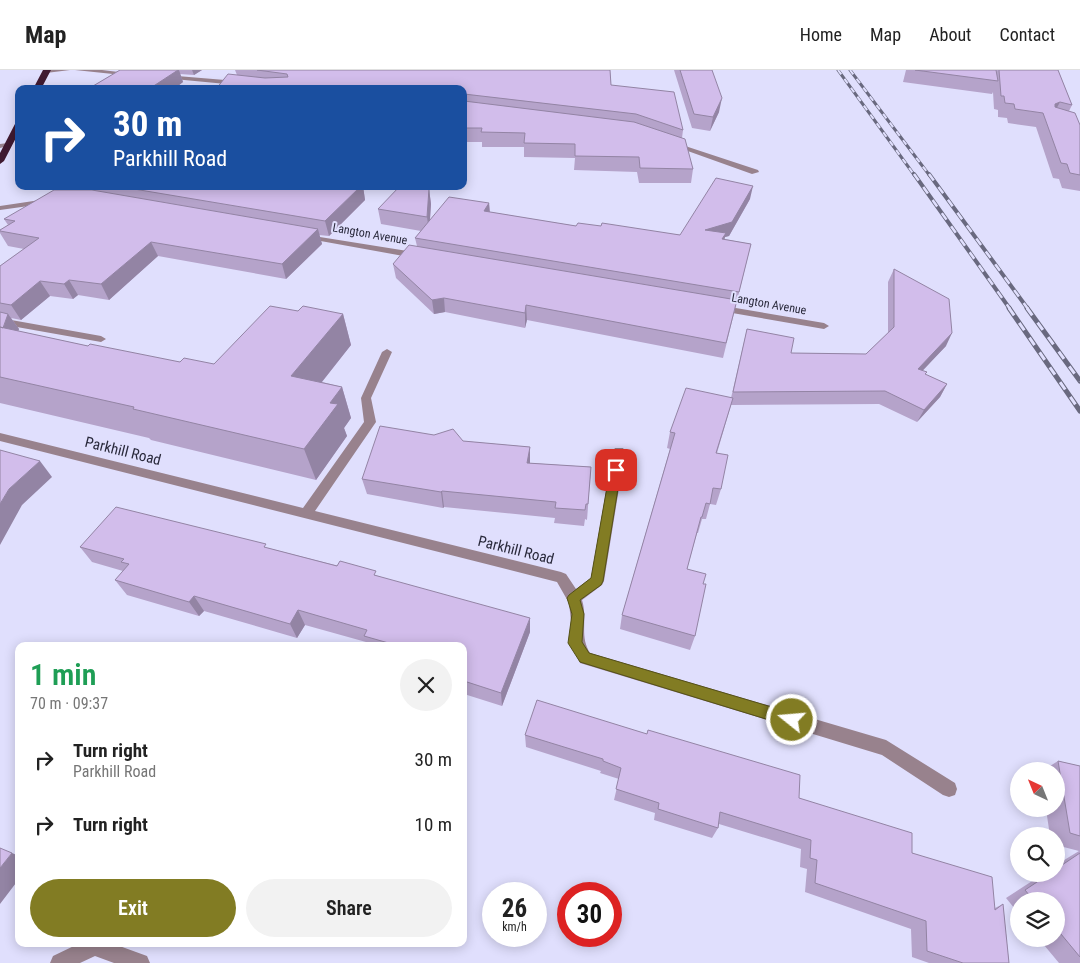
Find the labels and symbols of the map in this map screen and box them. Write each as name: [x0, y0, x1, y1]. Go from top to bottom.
street label: Langton Avenue: [331, 221, 409, 248]
street label: Langton Avenue: [730, 291, 808, 318]
street label: Parkhill Road: [83, 433, 163, 469]
pin: [595, 449, 637, 491]
street label: Parkhill Road: [476, 532, 556, 568]
position arrow: [765, 693, 817, 745]
north arrow: [1010, 762, 1065, 818]
speed limit sign: 30: [557, 882, 622, 947]

